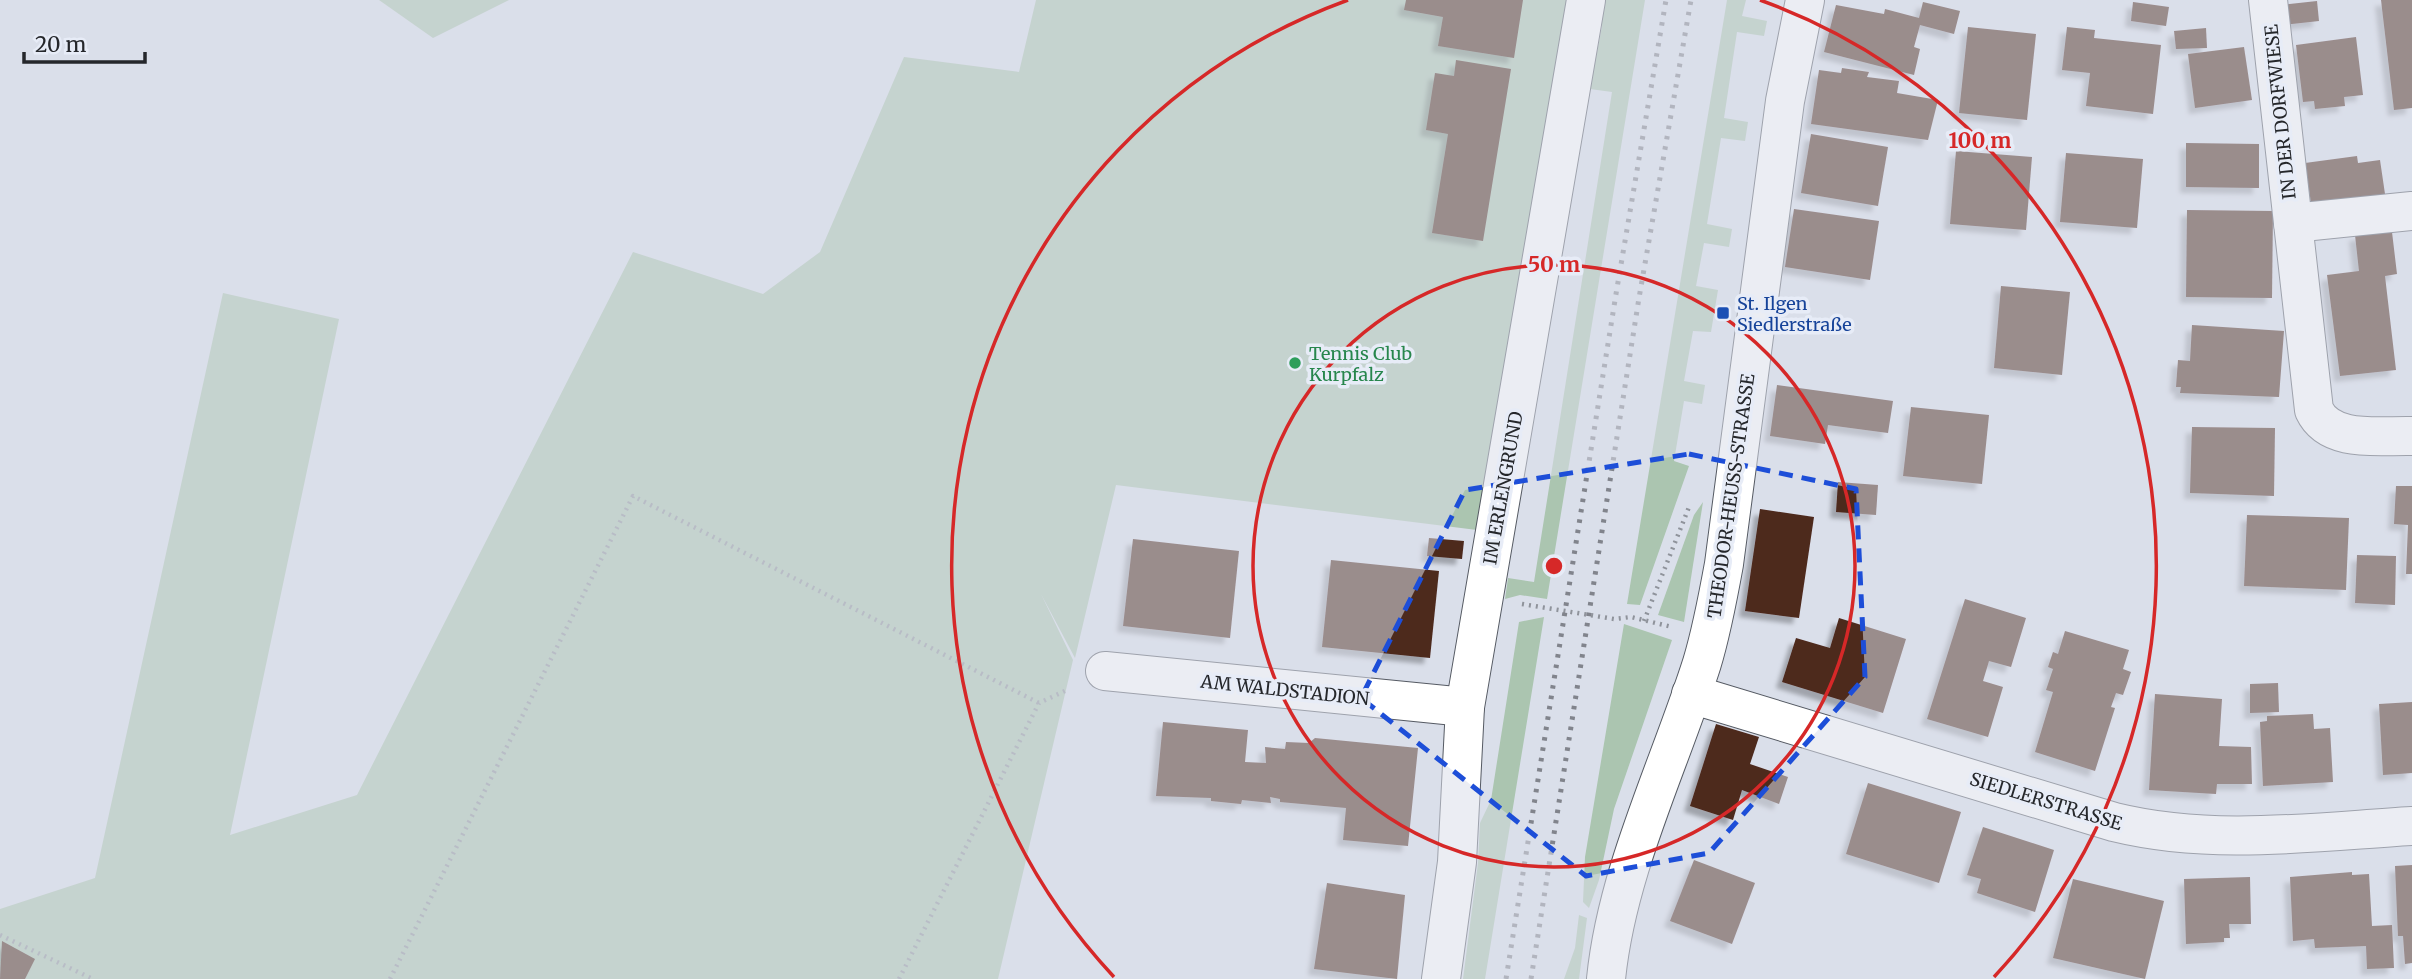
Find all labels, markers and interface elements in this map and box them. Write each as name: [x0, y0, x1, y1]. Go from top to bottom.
scale bar: [24, 21, 145, 65]
street label: IN DER DORFWIESE: [2259, 23, 2301, 201]
text: 20 m: [35, 31, 87, 58]
text: 100 m: [1949, 127, 2011, 154]
text: 50 m: [1528, 251, 1580, 278]
place label: St. Ilgen Siedlerstraße: [1737, 292, 1852, 336]
marker: St. Ilgen Siedlerstraße: [1715, 305, 1731, 321]
place label: Tennis Club Kurpfalz: [1309, 342, 1412, 386]
marker: Tennis Club Kurpfalz: [1287, 355, 1303, 371]
street label: THEODOR-HEUSS-STRASSE: [1702, 372, 1760, 620]
street label: IM ERLENGRUND: [1478, 410, 1528, 566]
centre of rings: [1542, 554, 1566, 578]
street label: AM WALDSTADION: [1198, 670, 1371, 710]
street label: SIEDLERSTRASSE: [1967, 767, 2125, 835]

